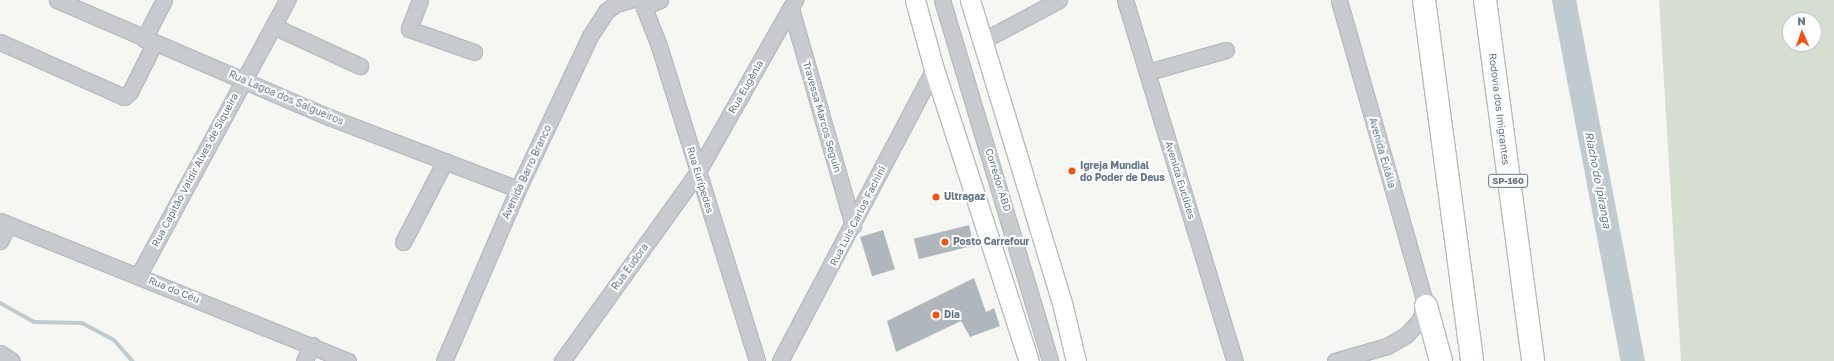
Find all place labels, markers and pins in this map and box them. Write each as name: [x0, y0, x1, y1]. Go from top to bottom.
place label: Igreja Mundial do Poder de Deus: [1080, 159, 1165, 182]
marker: Igreja Mundial do Poder de Deus: [1067, 166, 1077, 176]
place label: Ultragaz: [944, 191, 985, 203]
marker: Ultragaz: [931, 192, 941, 202]
place label: Posto Carrefour: [953, 236, 1030, 248]
marker: Posto Carrefour: [940, 237, 950, 247]
place label: Dia: [944, 309, 960, 321]
marker: Dia: [931, 310, 941, 320]

